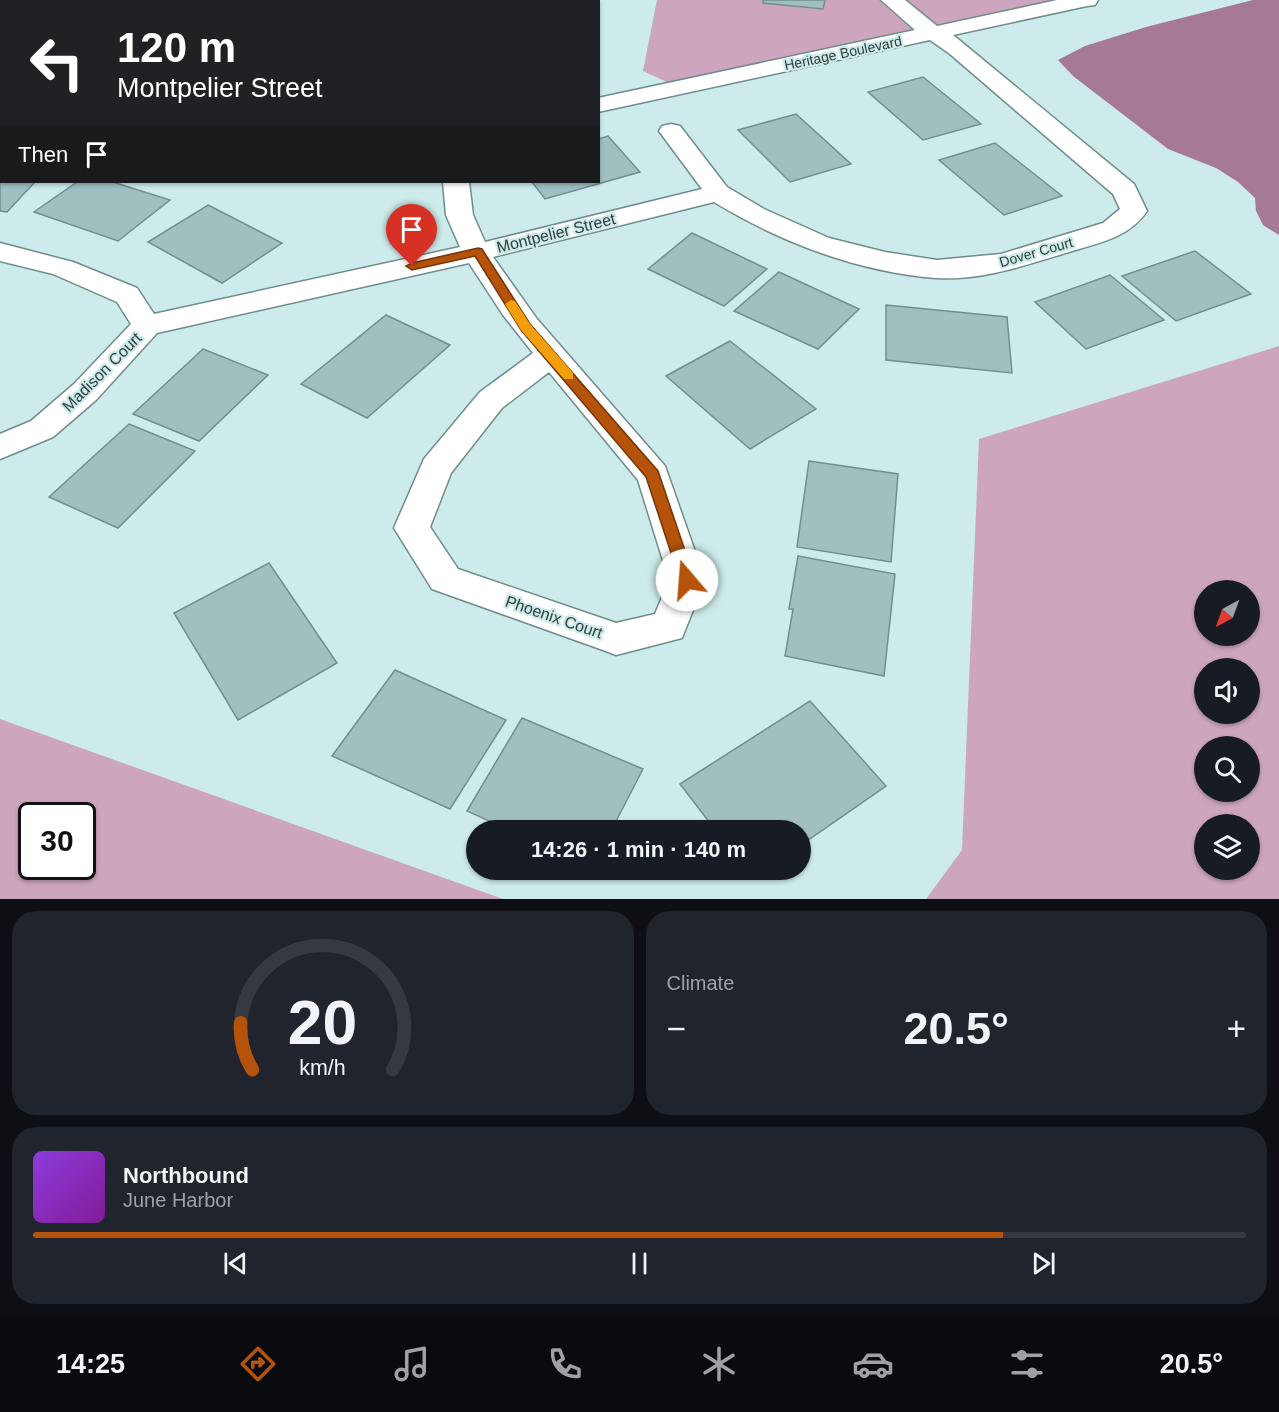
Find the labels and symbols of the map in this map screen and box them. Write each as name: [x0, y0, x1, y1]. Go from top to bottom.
street label: Heritage Boulevard: [783, 33, 903, 73]
pin: [386, 204, 437, 266]
street label: Montpelier Street: [495, 210, 618, 256]
street label: Dover Court: [998, 234, 1075, 270]
street label: Madison Court: [59, 329, 145, 415]
position arrow: [655, 548, 719, 612]
north arrow: [1194, 580, 1260, 646]
street label: Phoenix Court: [503, 592, 605, 642]
speed limit sign: 30: [18, 802, 96, 880]

